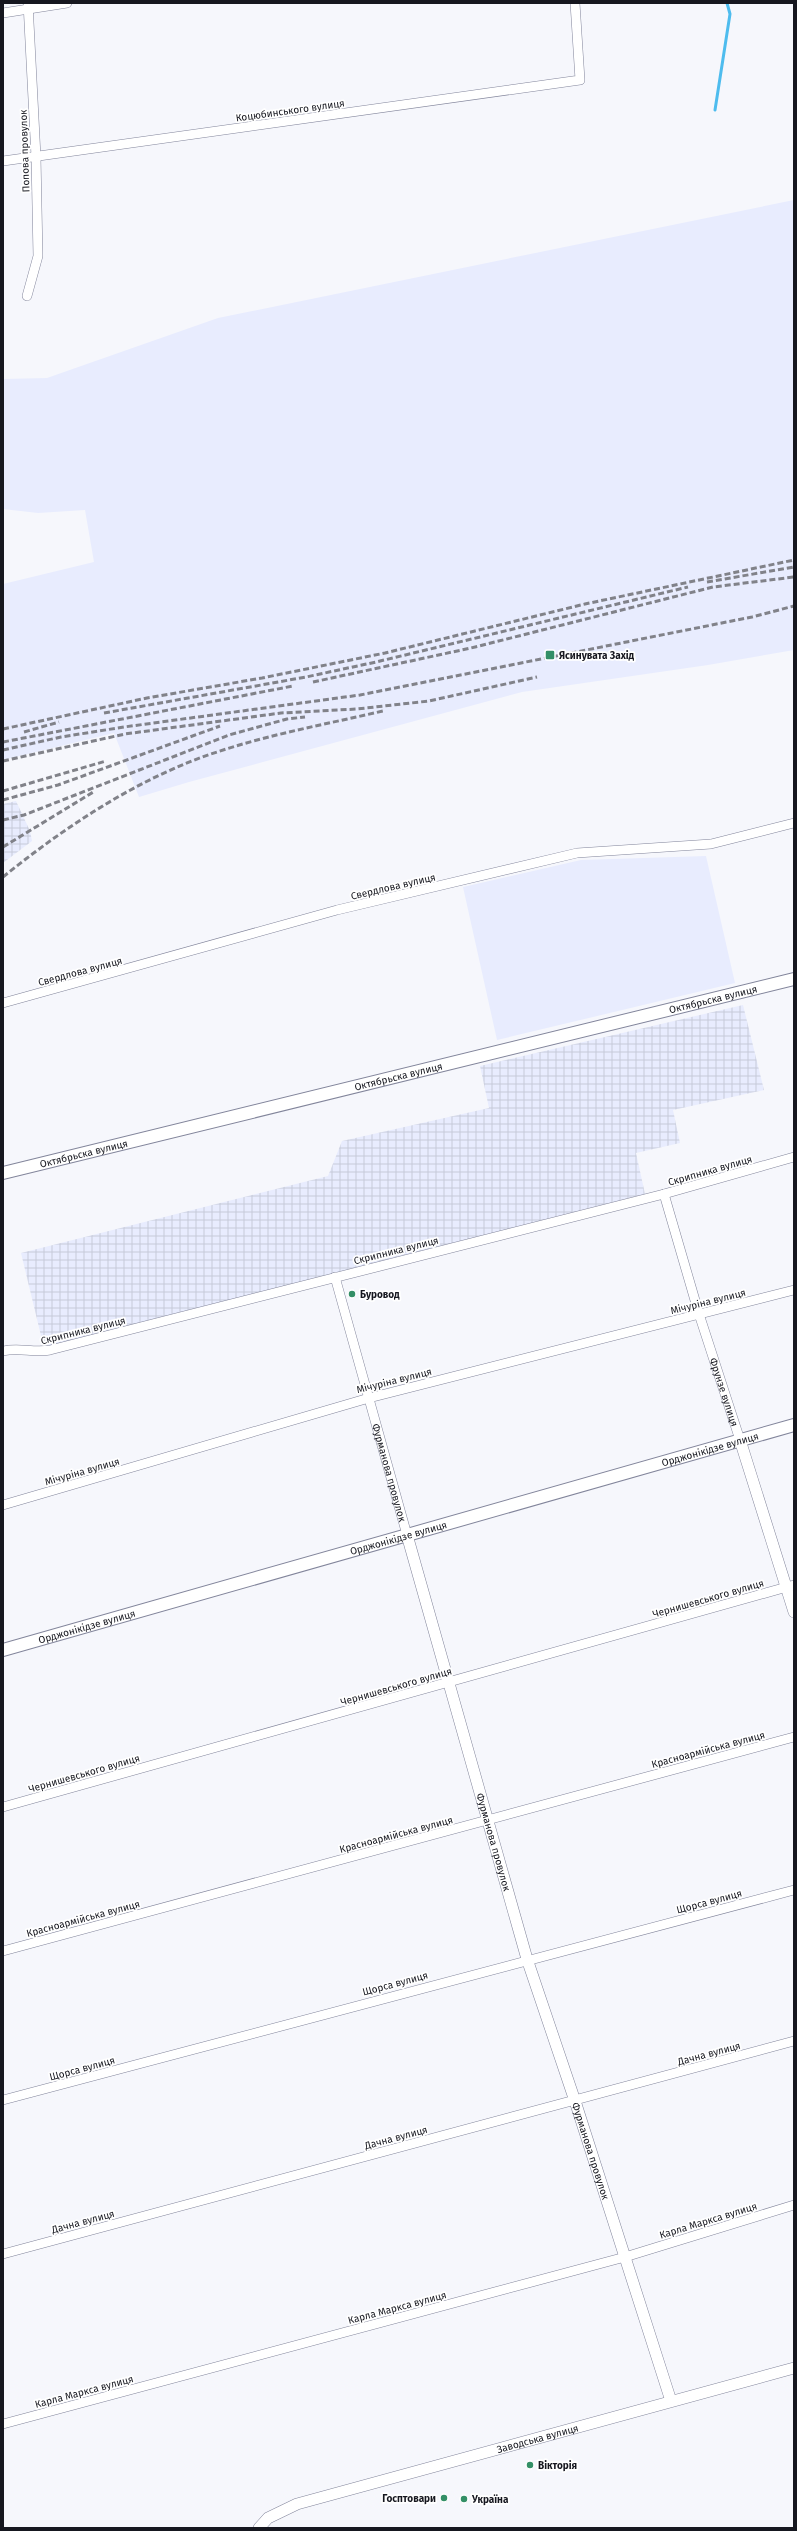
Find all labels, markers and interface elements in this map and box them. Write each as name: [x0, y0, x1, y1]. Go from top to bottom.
street label: Коцюбинського вулиця: [235, 97, 345, 125]
street label: Попова провулок: [18, 109, 32, 193]
marker: Ясинувата Захід: [544, 649, 556, 661]
place label: Ясинувата Захід: [559, 650, 635, 662]
street label: Свердлова вулиця: [350, 871, 437, 903]
street label: Свердлова вулиця: [37, 955, 124, 989]
street label: Октябрьска вулиця: [668, 983, 758, 1016]
street label: Октябрьска вулиця: [353, 1060, 444, 1094]
street label: Октябрьска вулиця: [39, 1138, 129, 1171]
street label: Скрипника вулиця: [667, 1153, 754, 1189]
street label: Скрипника вулиця: [353, 1235, 440, 1267]
street label: Мічуріна вулиця: [669, 1286, 747, 1317]
marker: Буровод: [347, 1289, 357, 1299]
place label: Буровод: [360, 1289, 400, 1301]
street label: Скрипника вулиця: [40, 1315, 127, 1347]
street label: Фрунзе вулиця: [707, 1356, 740, 1428]
street label: Мічуріна вулиця: [355, 1365, 433, 1396]
street label: Фурманова провулок: [369, 1422, 408, 1524]
street label: Орджонікідзе вулиця: [660, 1430, 760, 1469]
street label: Мічуріна вулиця: [43, 1455, 121, 1488]
street label: Орджонікідзе вулиця: [349, 1519, 448, 1558]
street label: Чернишевського вулиця: [651, 1577, 765, 1621]
street label: Орджонікідзе вулиця: [37, 1608, 137, 1647]
street label: Чернишевського вулиця: [339, 1665, 453, 1709]
street label: Красноармійська вулиця: [650, 1728, 766, 1771]
street label: Чернишевського вулиця: [27, 1752, 141, 1796]
street label: Фурманова провулок: [473, 1792, 513, 1893]
street label: Красноармійська вулиця: [338, 1813, 454, 1856]
street label: Щорса вулиця: [675, 1887, 743, 1916]
street label: Красноармійська вулиця: [25, 1897, 141, 1940]
street label: Щорса вулиця: [361, 1969, 429, 1998]
street label: Дачна вулиця: [676, 2040, 742, 2068]
street label: Щорса вулиця: [48, 2054, 116, 2083]
street label: Фурманова провулок: [569, 2101, 611, 2202]
street label: Дачна вулиця: [363, 2124, 429, 2152]
street label: Карла Маркса вулиця: [658, 2200, 759, 2242]
street label: Дачна вулиця: [50, 2208, 116, 2236]
street label: Карла Маркса вулиця: [347, 2289, 448, 2327]
street label: Карла Маркса вулиця: [34, 2373, 135, 2411]
street label: Заводська вулиця: [496, 2422, 580, 2456]
marker: Вікторія: [525, 2460, 535, 2470]
place label: Вікторія: [538, 2460, 577, 2472]
place label: Госптовари: [382, 2493, 436, 2505]
marker: Госптовари: [439, 2493, 449, 2503]
marker: Україна: [459, 2494, 469, 2504]
place label: Україна: [471, 2494, 509, 2506]

